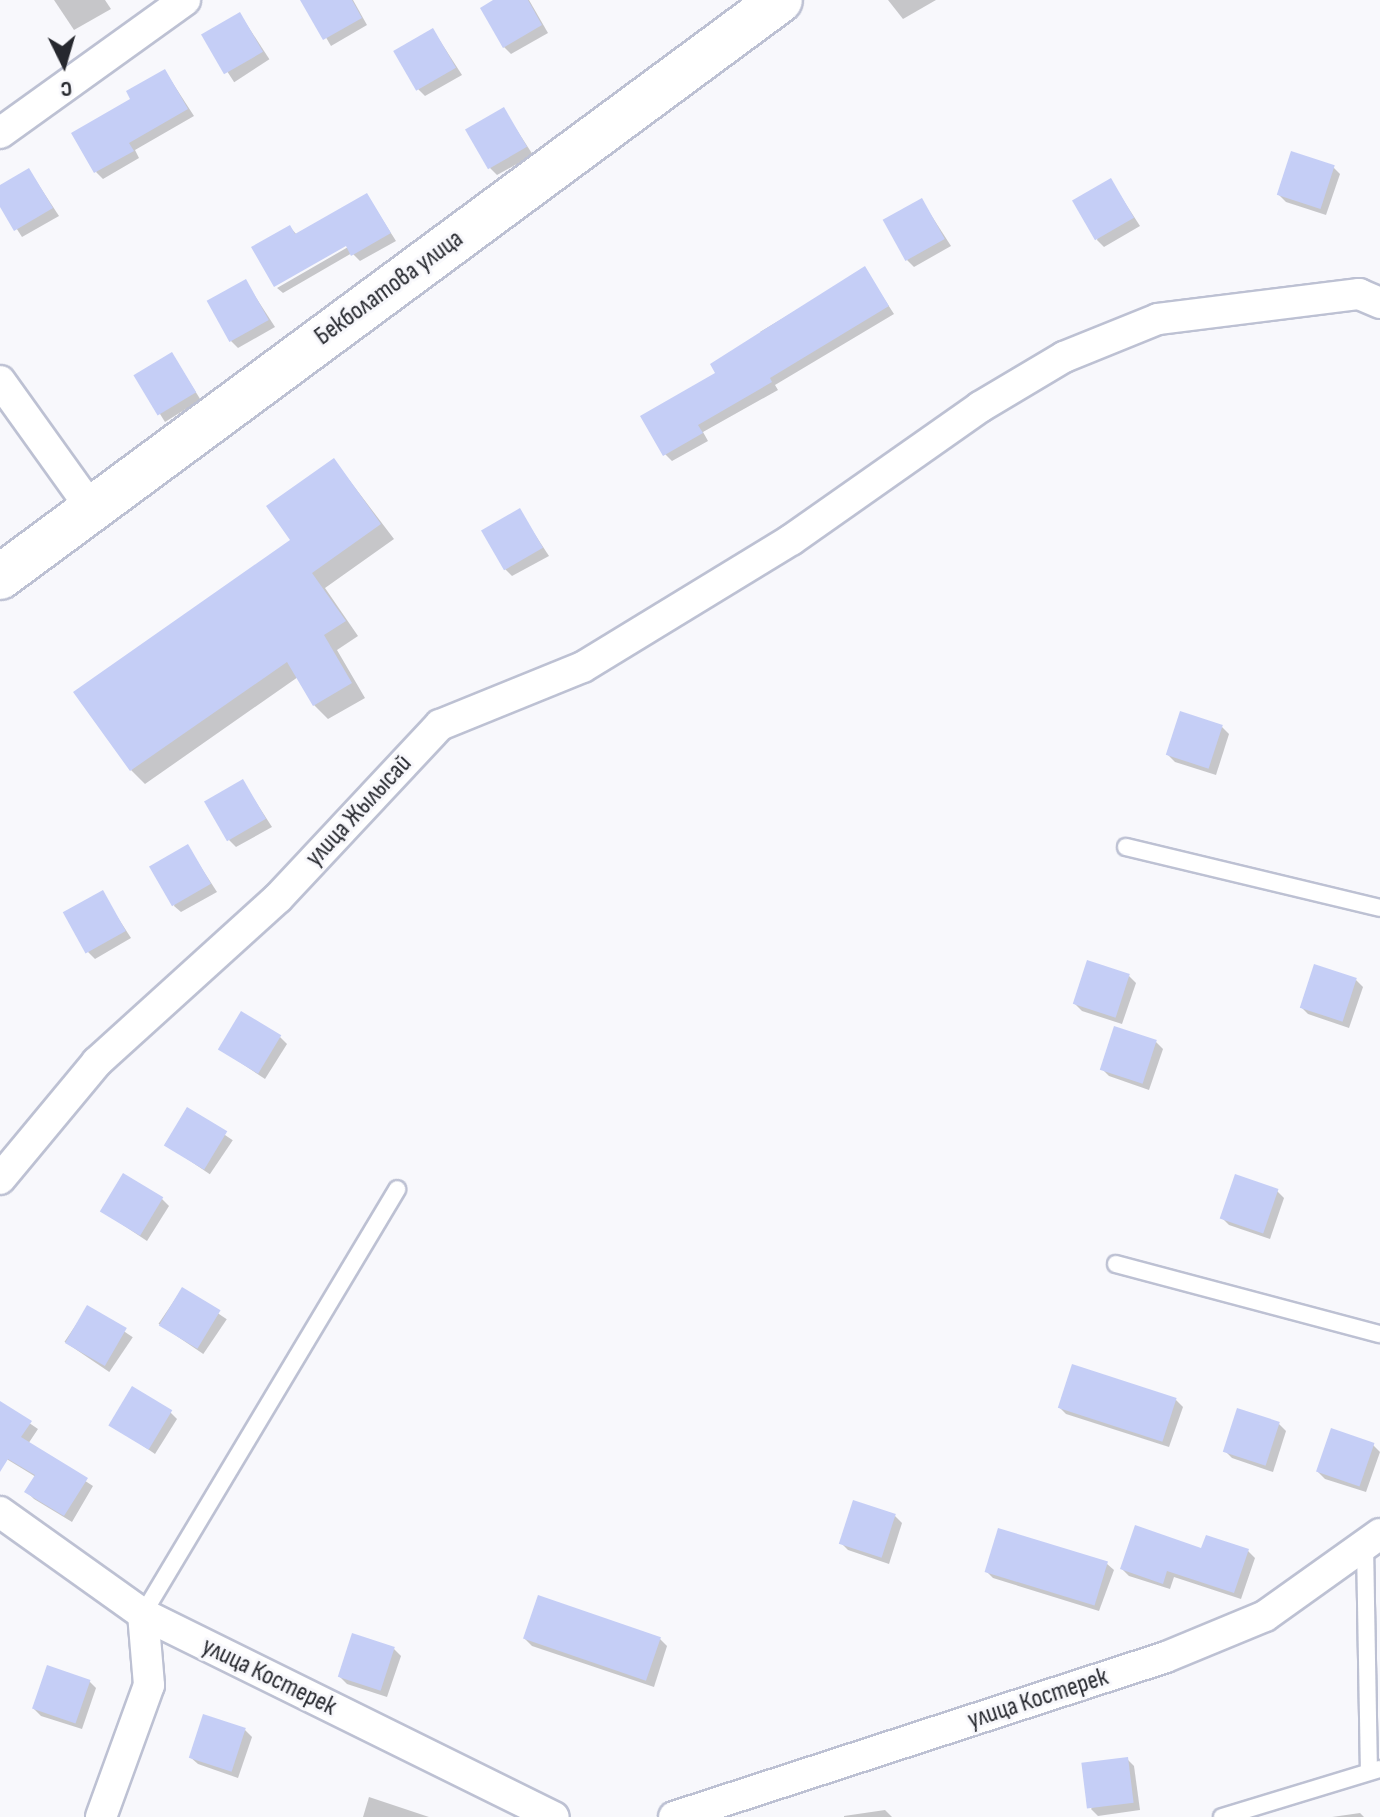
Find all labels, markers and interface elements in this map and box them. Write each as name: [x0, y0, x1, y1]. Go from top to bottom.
north arrow: [24, 24, 104, 104]
text: С: [59, 74, 73, 102]
street label: Бекболатова улица: [309, 224, 469, 352]
street label: улица Жылысай: [299, 749, 419, 873]
street label: улица Костерек: [197, 1631, 341, 1723]
street label: улица Костерек: [964, 1662, 1112, 1736]

